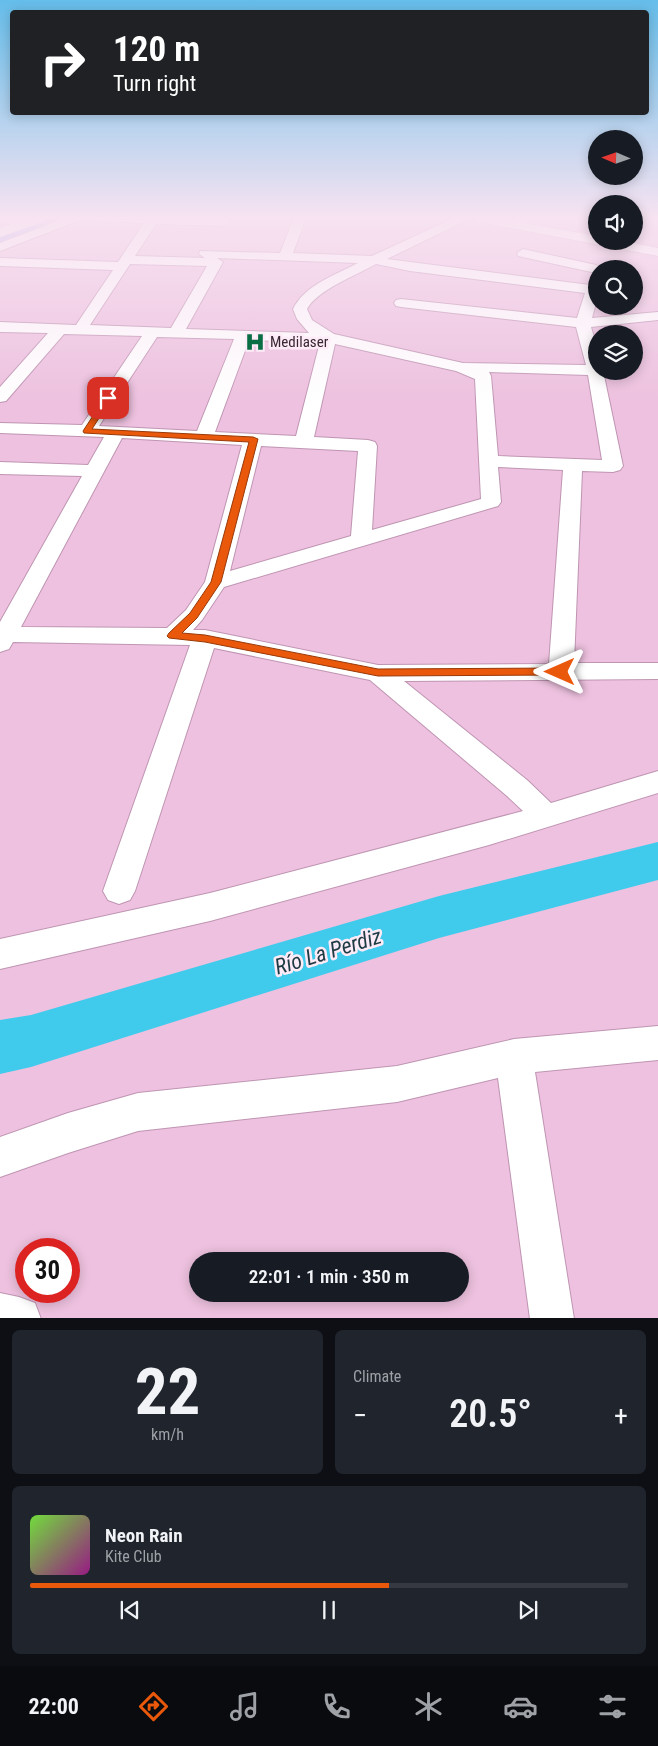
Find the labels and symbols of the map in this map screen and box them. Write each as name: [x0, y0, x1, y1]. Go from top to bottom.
north arrow: [588, 130, 642, 185]
hospital icon: Medilaser: [244, 331, 266, 353]
place label: Medilaser: [270, 333, 329, 351]
pin: [87, 377, 129, 419]
position arrow: [533, 645, 585, 697]
water label: Río La Perdiz: [272, 923, 385, 980]
speed limit sign: 30: [15, 1238, 80, 1303]

